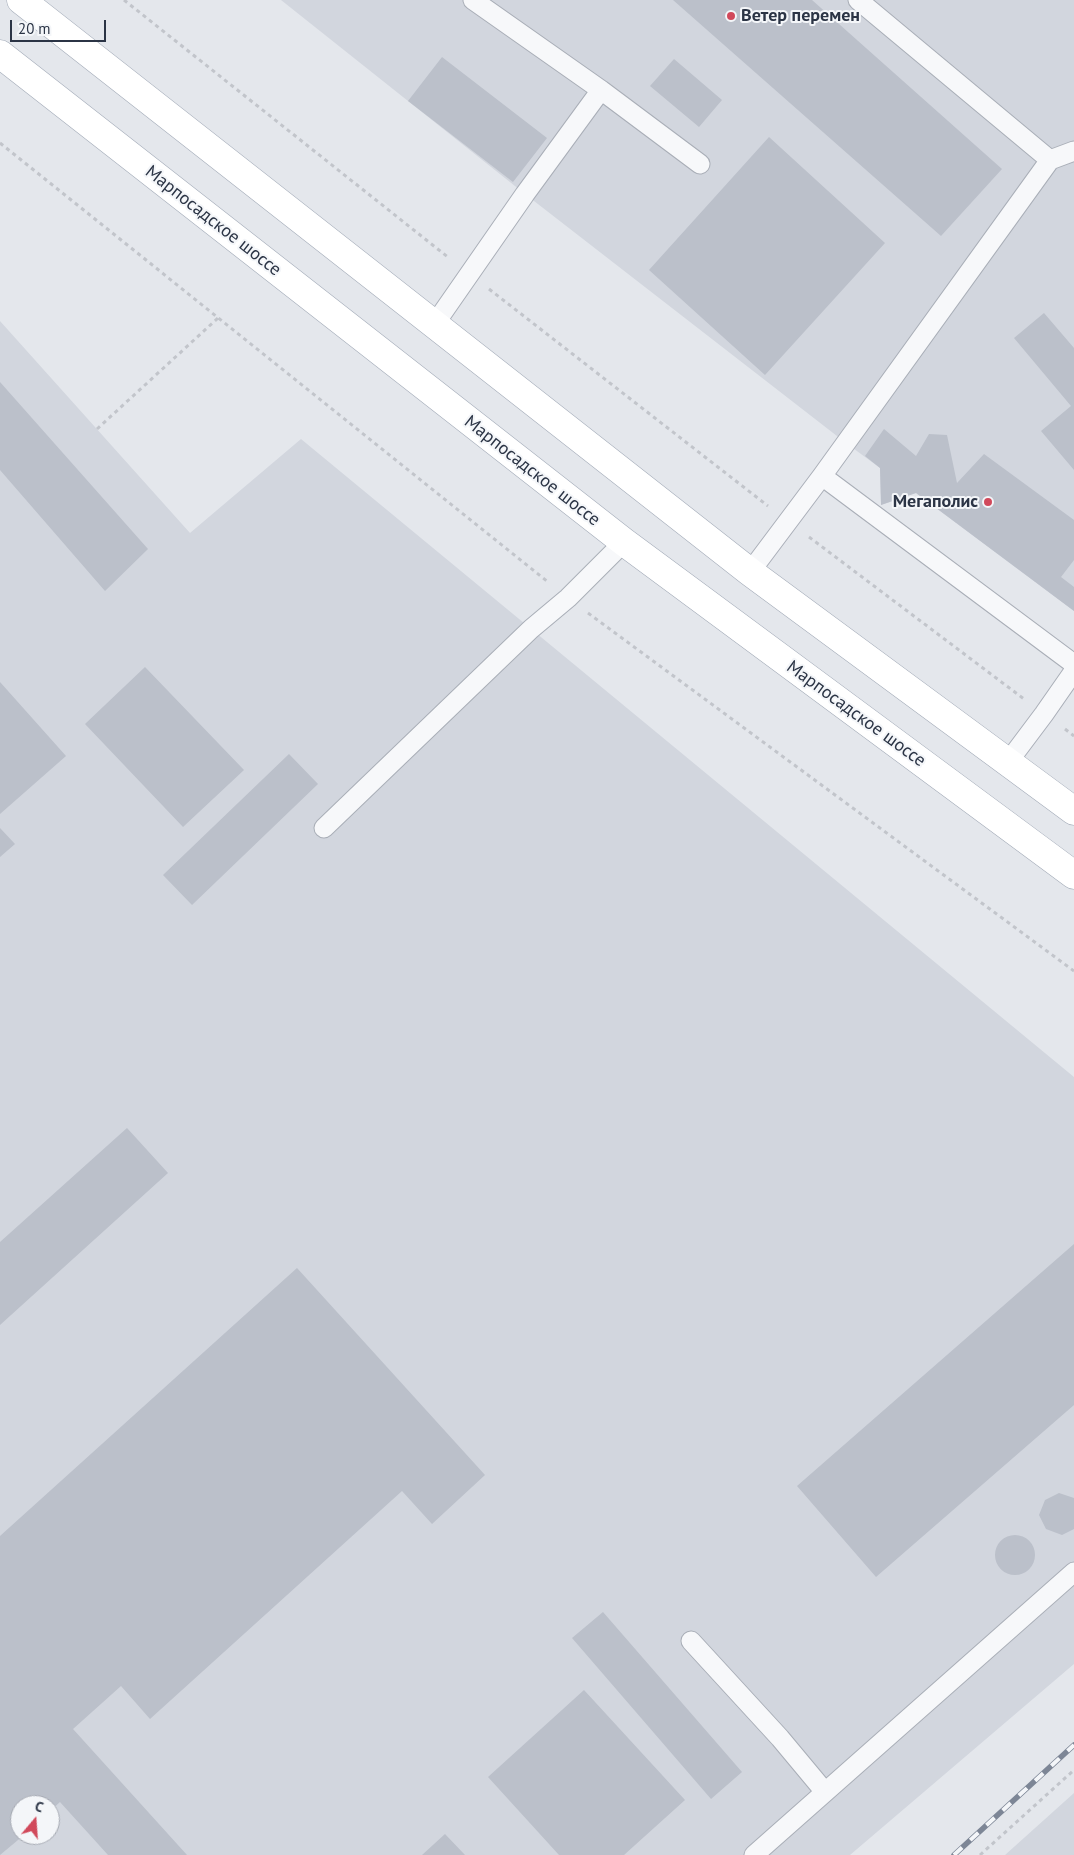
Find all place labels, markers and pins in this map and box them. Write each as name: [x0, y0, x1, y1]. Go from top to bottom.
place label: Ветер перемен: [741, 5, 860, 27]
marker: Ветер перемен: [725, 10, 737, 22]
place label: Мегаполис: [893, 491, 978, 513]
marker: Мегаполис: [982, 496, 994, 508]

